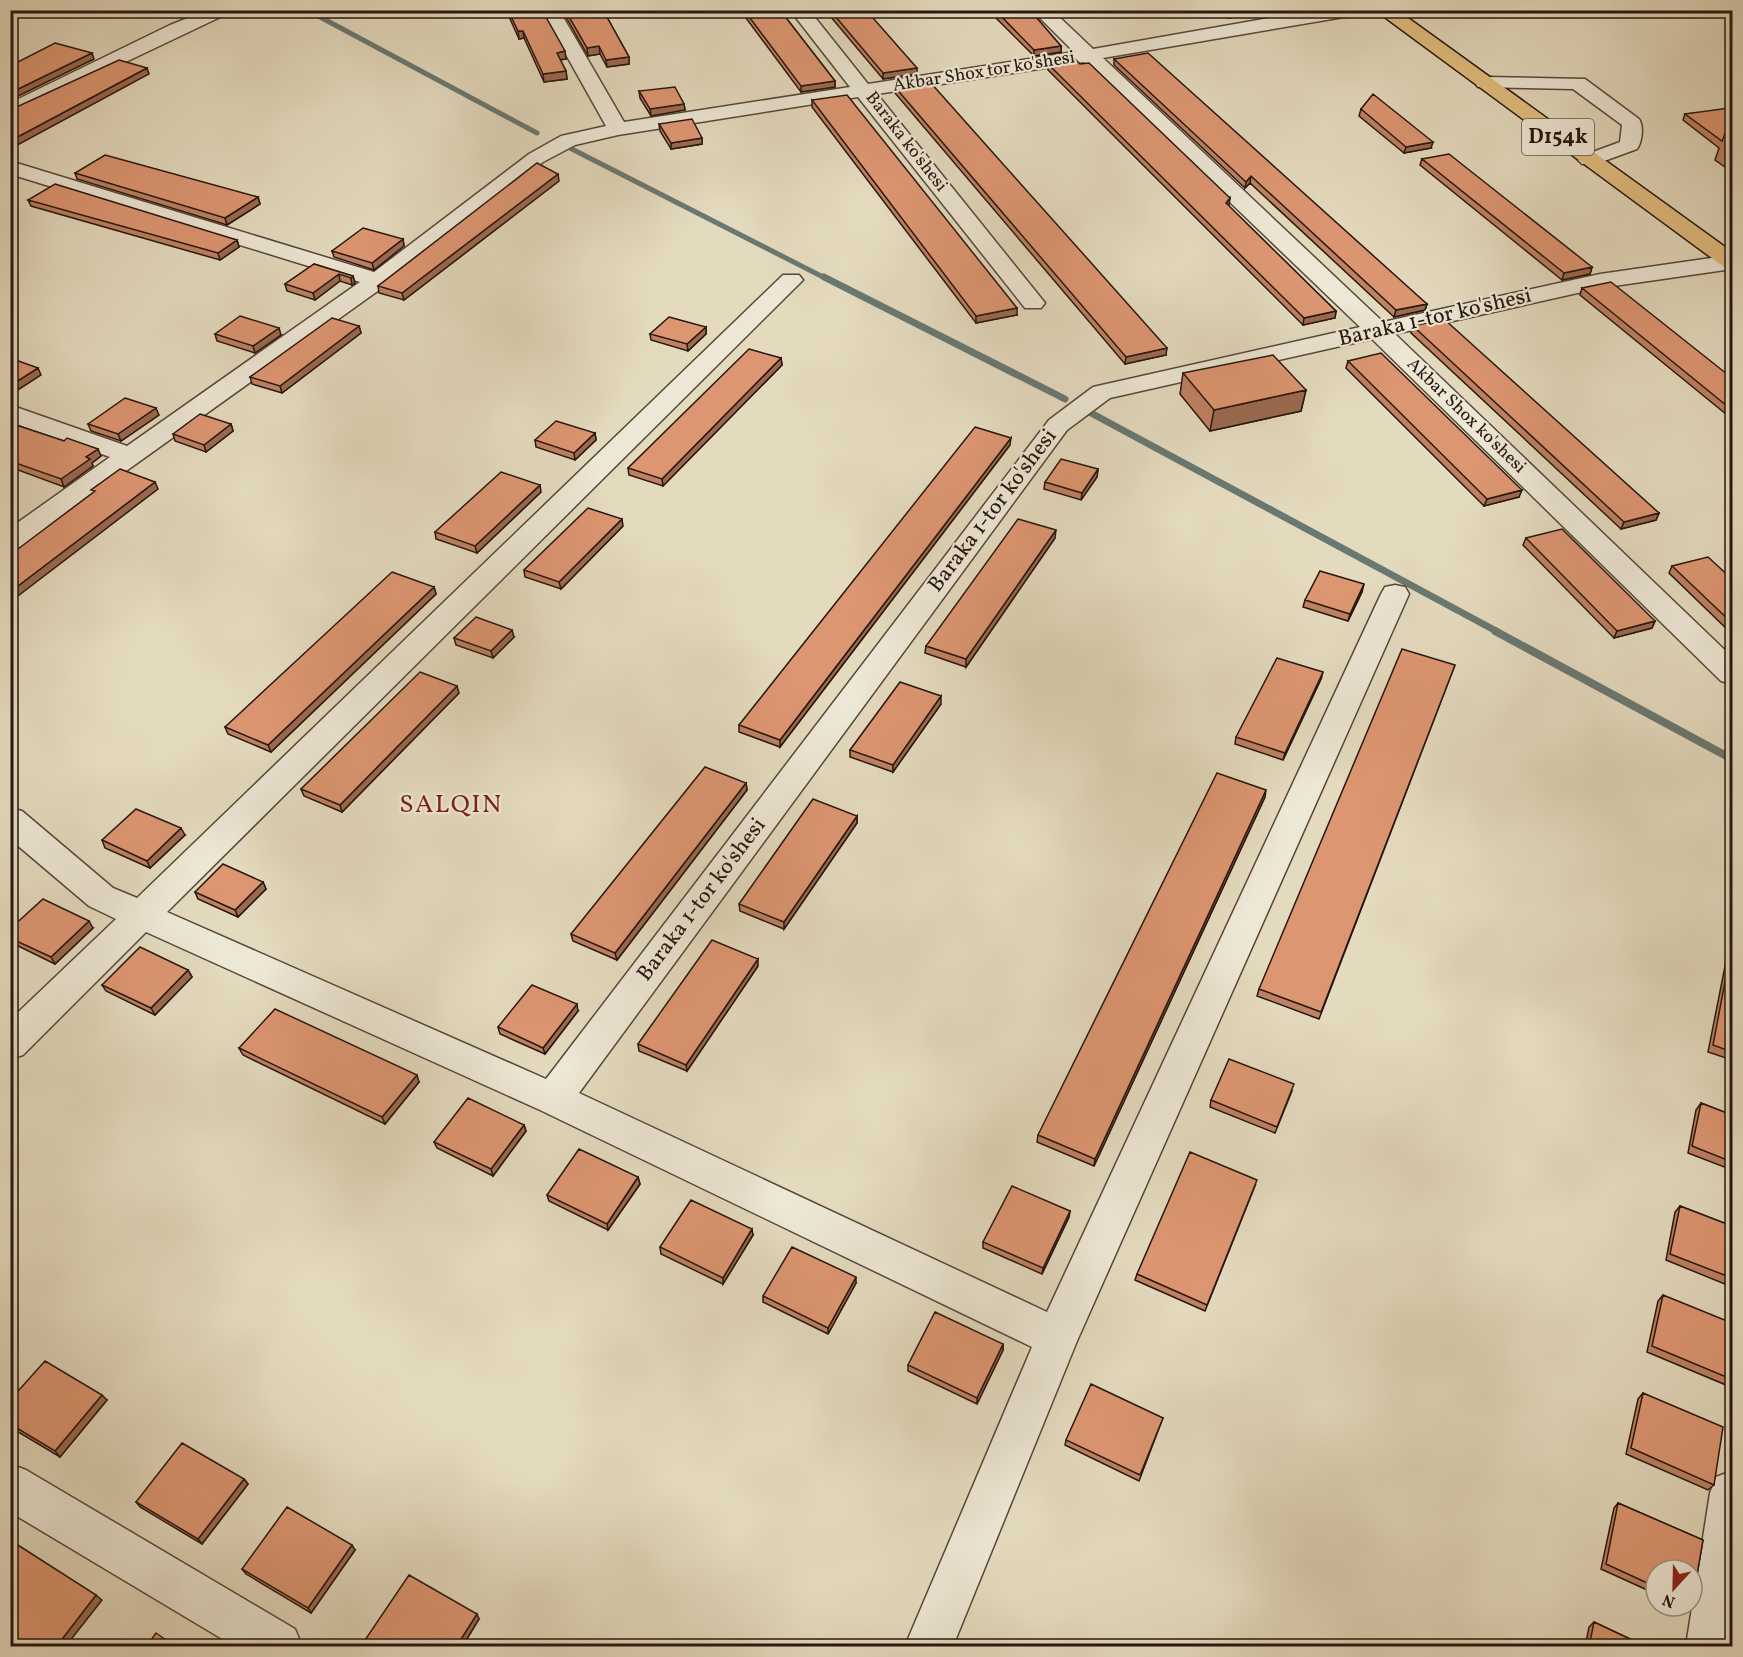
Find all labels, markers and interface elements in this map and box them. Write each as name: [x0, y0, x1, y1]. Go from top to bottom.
street label: Akbar Shox tor ko'shesi: [891, 45, 1077, 99]
street label: Baraka ko'shesi: [859, 87, 953, 197]
road number: D154k: [1522, 119, 1594, 155]
street label: Baraka 1-tor ko'shesi: [1335, 281, 1535, 355]
street label: Akbar Shox ko'shesi: [1401, 352, 1531, 480]
street label: Baraka 1-tor ko'shesi: [921, 423, 1065, 599]
district label: SALQIN: [399, 787, 503, 823]
street label: Baraka 1-tor ko'shesi: [630, 812, 774, 988]
north arrow: [1644, 1558, 1704, 1618]
text: N: [1659, 1588, 1679, 1612]

